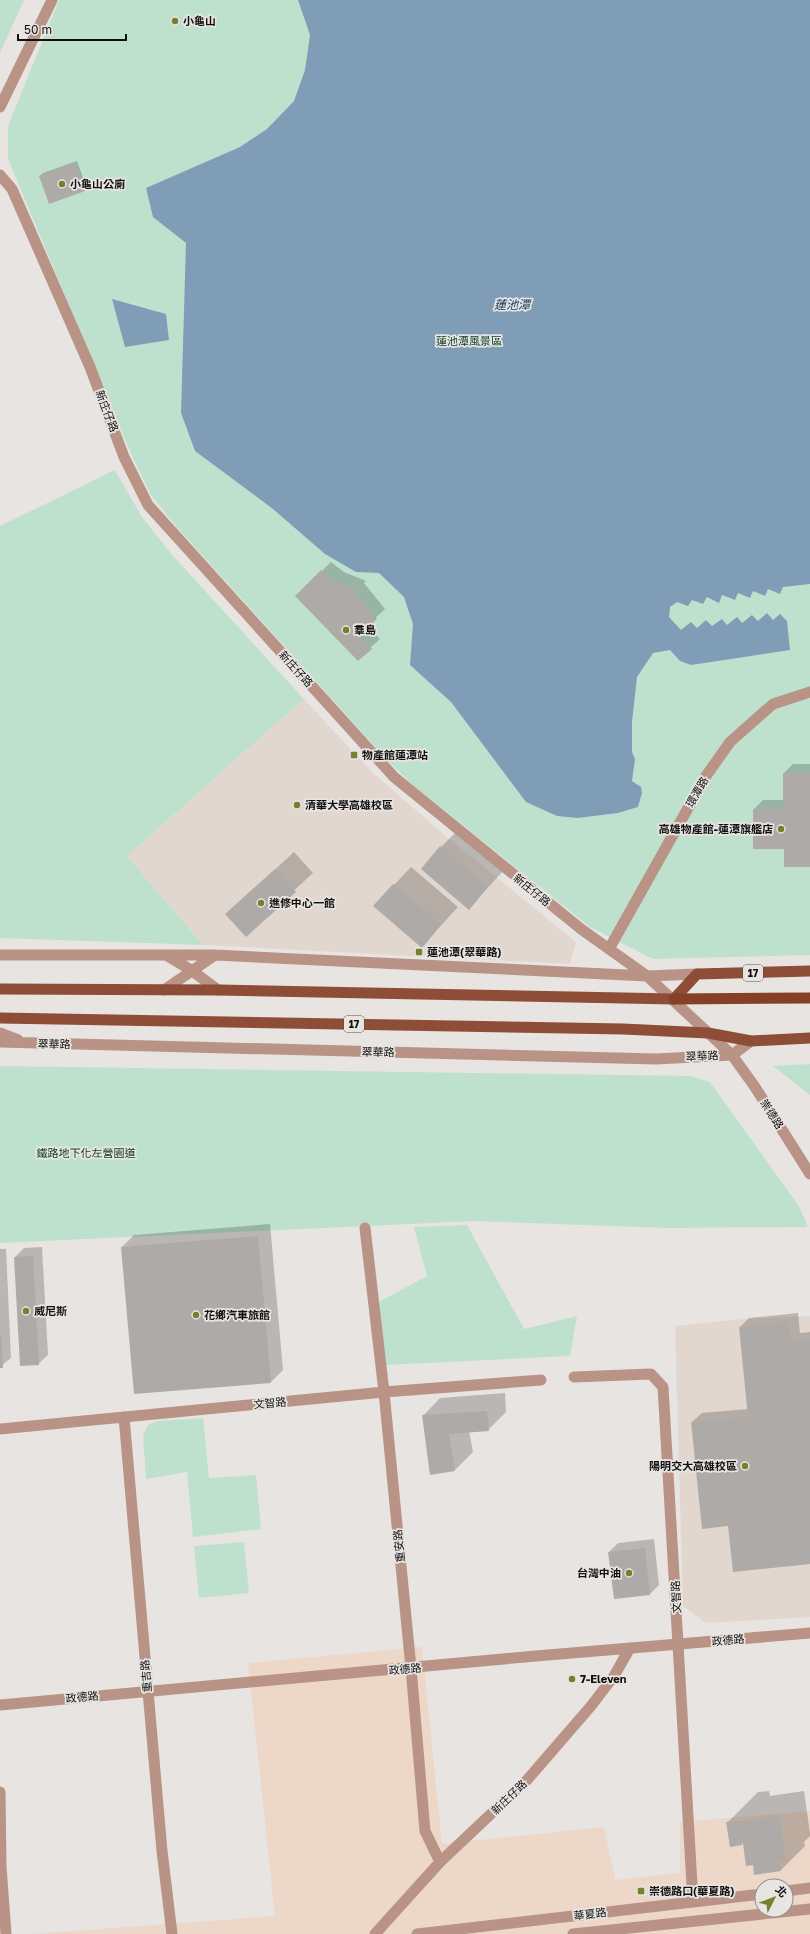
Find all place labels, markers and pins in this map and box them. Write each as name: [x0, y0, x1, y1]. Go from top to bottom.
place label: 小龜山: [183, 14, 216, 27]
marker: 小龜山: [170, 16, 180, 26]
place label: 小龜山公廁: [70, 177, 125, 190]
marker: 小龜山公廁: [57, 179, 67, 189]
place label: 羣島: [354, 623, 376, 636]
marker: 羣島: [341, 625, 351, 635]
place label: 物產館蓮潭站: [362, 748, 428, 761]
marker: 物產館蓮潭站: [349, 750, 359, 760]
place label: 清華大學高雄校區: [305, 798, 393, 811]
marker: 清華大學高雄校區: [292, 800, 302, 810]
place label: 高雄物產館-蓮潭旗艦店: [659, 822, 773, 835]
marker: 高雄物產館-蓮潭旗艦店: [776, 824, 786, 834]
place label: 進修中心一館: [269, 896, 335, 909]
marker: 進修中心一館: [256, 898, 266, 908]
place label: 蓮池潭(翠華路): [427, 945, 501, 958]
marker: 蓮池潭(翠華路): [414, 947, 424, 957]
place label: 威尼斯: [34, 1304, 67, 1317]
marker: 威尼斯: [21, 1306, 31, 1316]
place label: 花鄉汽車旅館: [204, 1308, 270, 1321]
marker: 花鄉汽車旅館: [191, 1310, 201, 1320]
place label: 陽明交大高雄校區: [649, 1459, 737, 1472]
marker: 陽明交大高雄校區: [740, 1461, 750, 1471]
place label: 台灣中油: [577, 1566, 621, 1579]
marker: 台灣中油: [624, 1568, 634, 1578]
place label: 7-Eleven: [580, 1672, 627, 1685]
marker: 7-Eleven: [567, 1674, 577, 1684]
place label: 崇德路口(華夏路): [649, 1884, 734, 1897]
marker: 崇德路口(華夏路): [636, 1886, 646, 1896]

